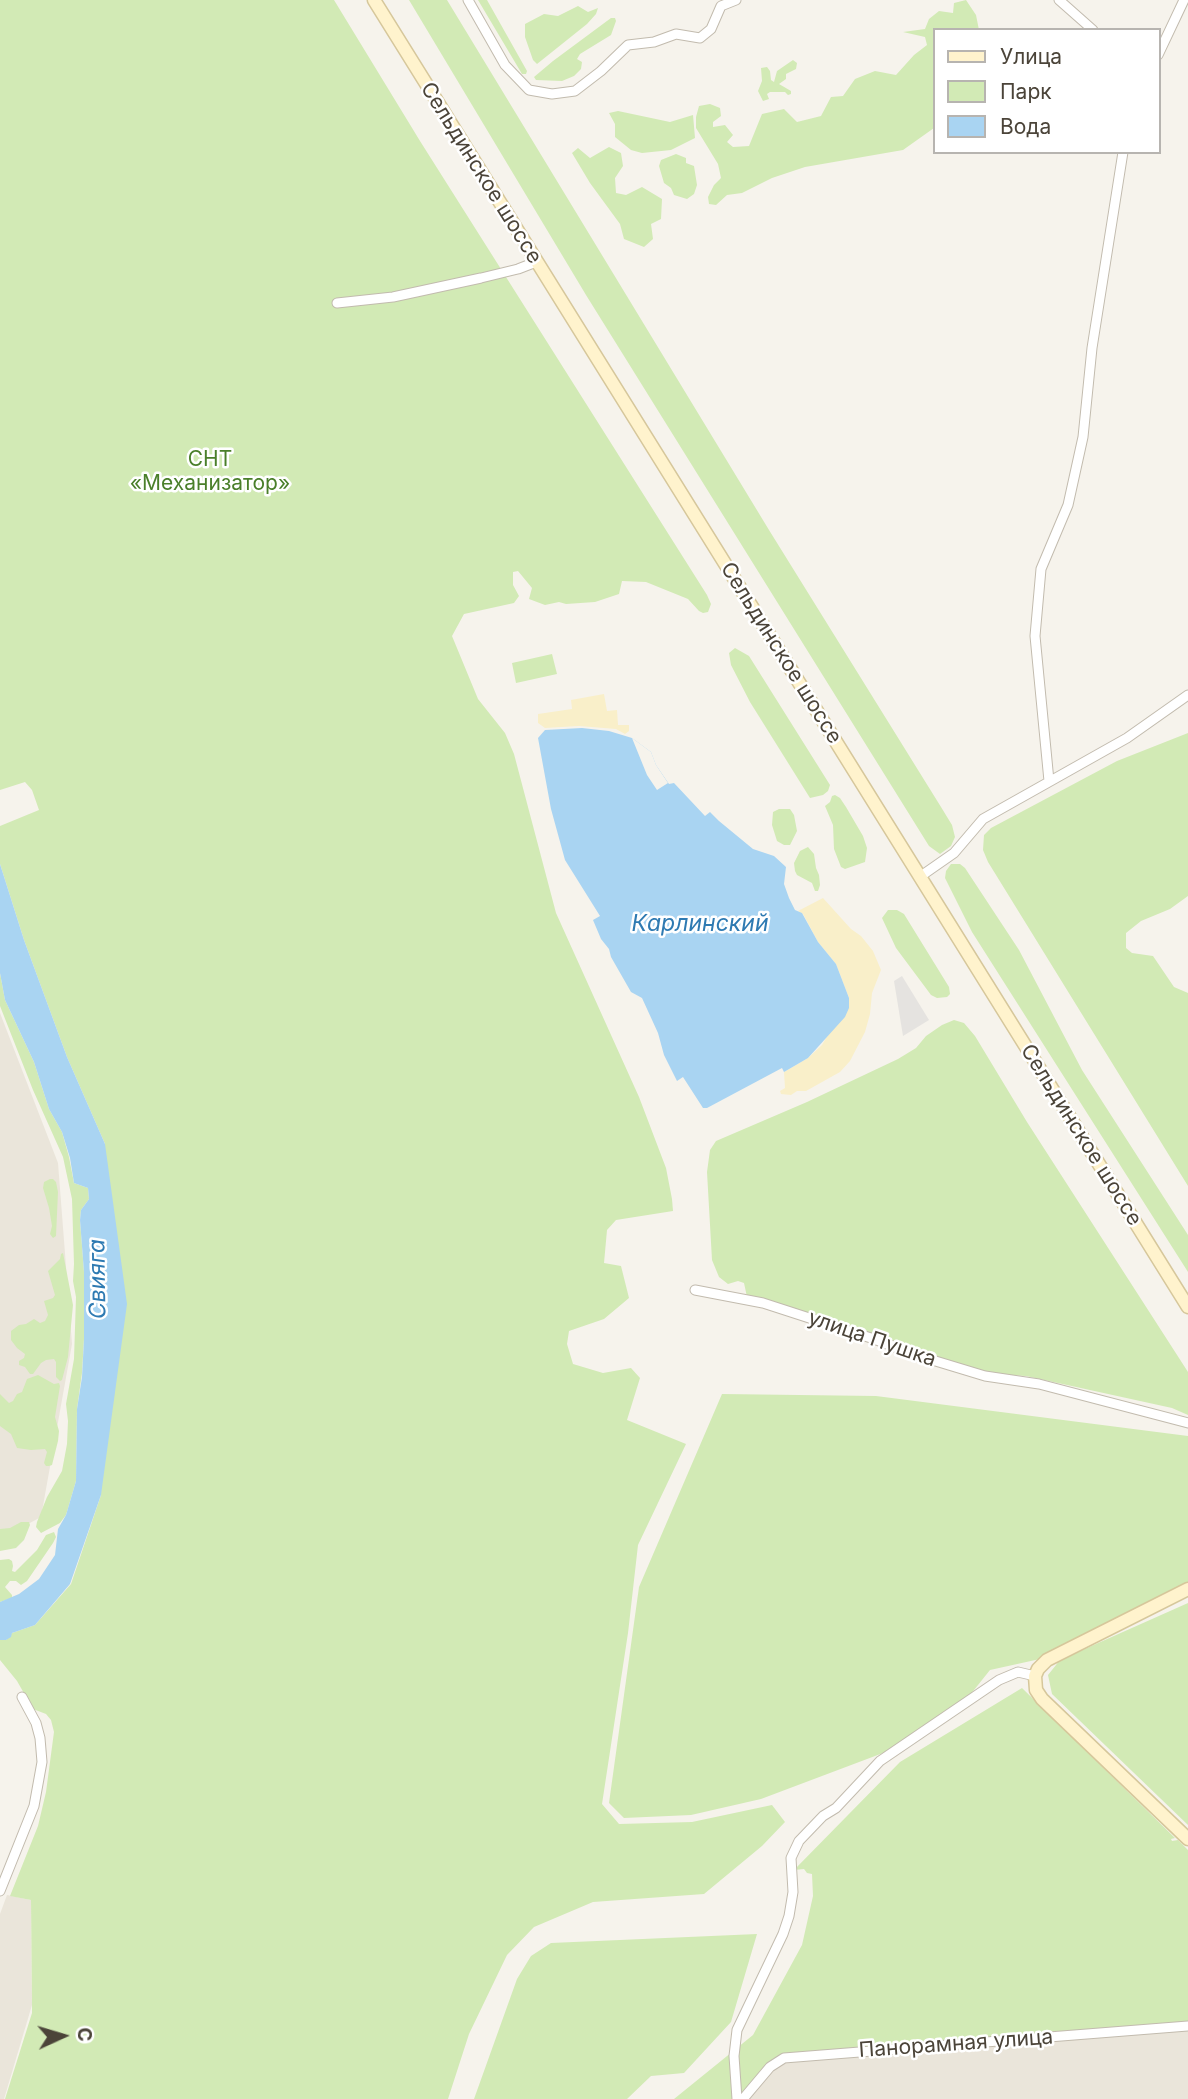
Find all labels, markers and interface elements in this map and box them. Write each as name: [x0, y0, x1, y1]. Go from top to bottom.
legend: [932, 28, 1160, 154]
text: Улица: [1000, 44, 1062, 69]
street label: Сельдинское шоссе: [415, 78, 547, 268]
text: Парк: [1000, 79, 1052, 104]
text: Вода: [1000, 114, 1051, 139]
park label: СНТ «Механизатор»: [130, 447, 290, 497]
street label: Сельдинское шоссе: [715, 558, 847, 748]
water label: Карлинский: [632, 910, 768, 938]
street label: Сельдинское шоссе: [1015, 1040, 1147, 1230]
water label: Свияга: [84, 1239, 112, 1319]
street label: улица Пушка: [805, 1305, 939, 1373]
north arrow: [28, 2001, 98, 2071]
street label: Панорамная улица: [858, 2025, 1054, 2063]
text: С: [72, 2027, 96, 2042]

